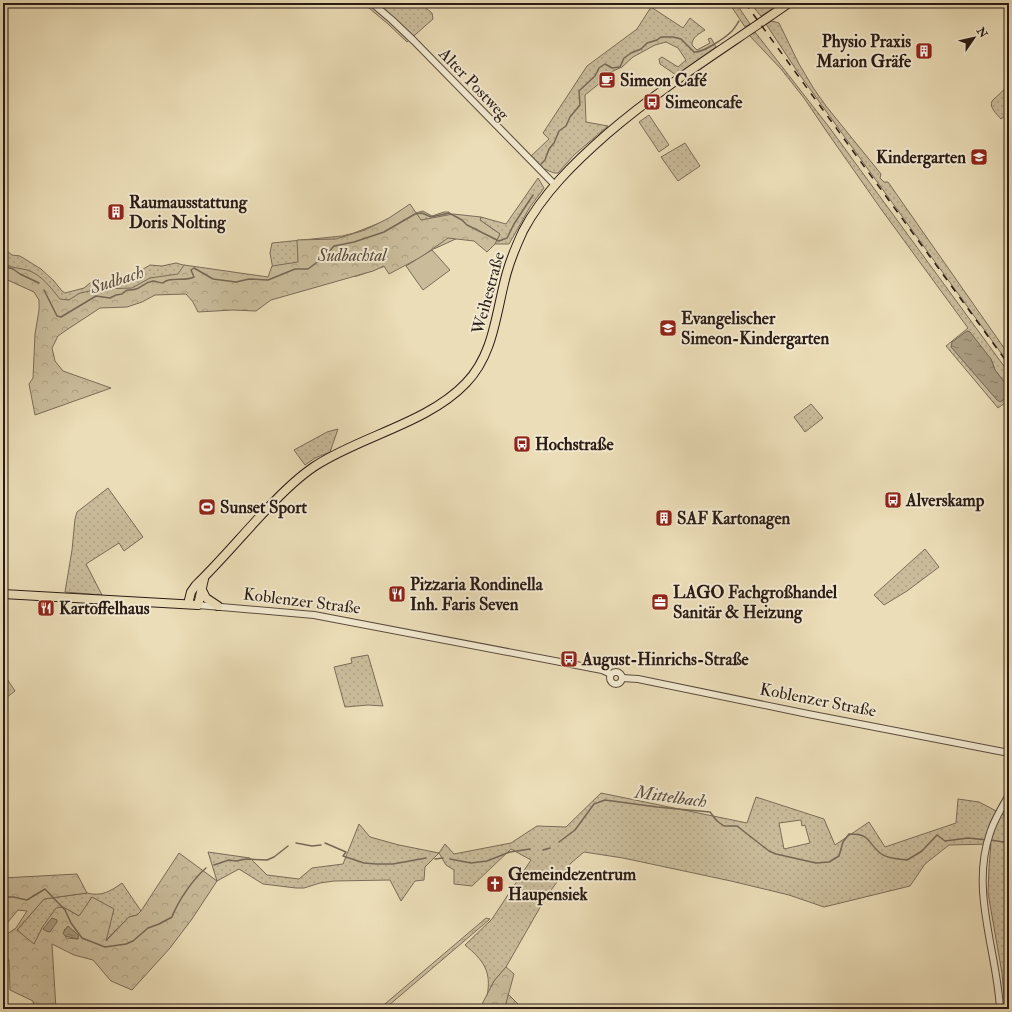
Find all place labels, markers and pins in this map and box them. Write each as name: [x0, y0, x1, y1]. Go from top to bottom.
place label: Physio Praxis Marion Gräfe: [815, 31, 912, 72]
building icon: Physio Praxis Marion Gräfe: [914, 41, 934, 61]
cafe icon: Simeon Café: [597, 70, 617, 90]
place label: Simeon Café: [620, 70, 707, 91]
bus stop icon: Simeoncafe: [642, 92, 662, 112]
place label: Simeoncafe: [665, 92, 743, 113]
place label: Kindergarten: [876, 147, 966, 169]
school or university icon: Kindergarten: [969, 147, 989, 167]
place label: Raumausstattung Doris Nolting: [129, 192, 248, 234]
building icon: Raumausstattung Doris Nolting: [106, 202, 126, 222]
place label: Evangelischer Simeon-Kindergarten: [681, 308, 829, 350]
school or university icon: Evangelischer Simeon-Kindergarten: [658, 318, 678, 338]
bus stop icon: Hochstraße: [512, 434, 532, 454]
place label: Hochstraße: [535, 434, 614, 455]
bus stop icon: Alverskamp: [883, 490, 903, 510]
place label: Alverskamp: [905, 490, 985, 512]
sports icon: Sunset Sport: [197, 497, 217, 517]
place label: Sunset Sport: [220, 497, 308, 519]
building icon: SAF Kartonagen: [654, 508, 674, 528]
place label: SAF Kartonagen: [677, 508, 791, 530]
place label: Pizzaria Rondinella Inh. Faris Seven: [410, 574, 544, 615]
place label: LAGO Fachgroßhandel Sanitär & Heizung: [673, 582, 838, 624]
restaurant icon: Pizzaria Rondinella Inh. Faris Seven: [387, 584, 407, 604]
office icon: LAGO Fachgroßhandel Sanitär & Heizung: [650, 592, 670, 612]
restaurant icon: Kartoffelhaus: [36, 598, 56, 618]
place label: Kartoffelhaus: [59, 598, 150, 619]
bus stop icon: August-Hinrichs-Straße: [559, 649, 579, 669]
place label: August-Hinrichs-Straße: [581, 649, 750, 671]
place label: Gemeindezentrum Haupensiek: [508, 864, 637, 906]
church icon: Gemeindezentrum Haupensiek: [485, 874, 505, 894]

